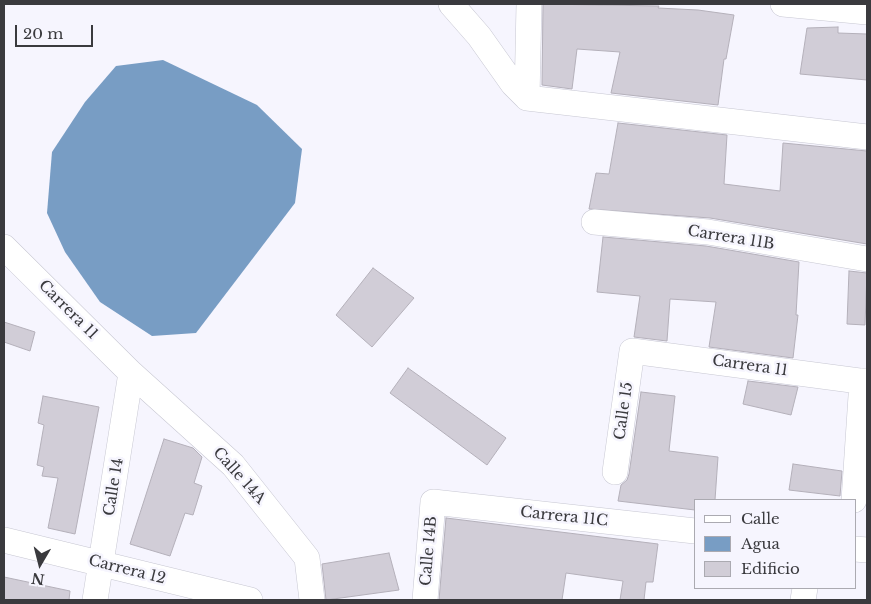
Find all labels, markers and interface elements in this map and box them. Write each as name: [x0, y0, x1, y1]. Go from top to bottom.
scale bar: [18, 15, 95, 47]
text: 20 m: [23, 24, 63, 43]
street label: Carrera 11B: [686, 222, 776, 254]
street label: Carrera 11: [35, 277, 101, 343]
street label: Carrera 11: [711, 352, 789, 380]
street label: Calle 15: [611, 381, 637, 441]
street label: Calle 14A: [209, 444, 269, 508]
street label: Calle 14: [101, 457, 127, 517]
legend: [694, 499, 856, 589]
street label: Carrera 11C: [519, 503, 609, 531]
text: Calle: [741, 509, 780, 528]
street label: Calle 14B: [417, 515, 441, 587]
text: Agua: [741, 534, 780, 553]
north arrow: [15, 539, 65, 589]
street label: Carrera 12: [87, 552, 167, 588]
text: Edificio: [741, 559, 800, 578]
text: N: [30, 569, 46, 589]

